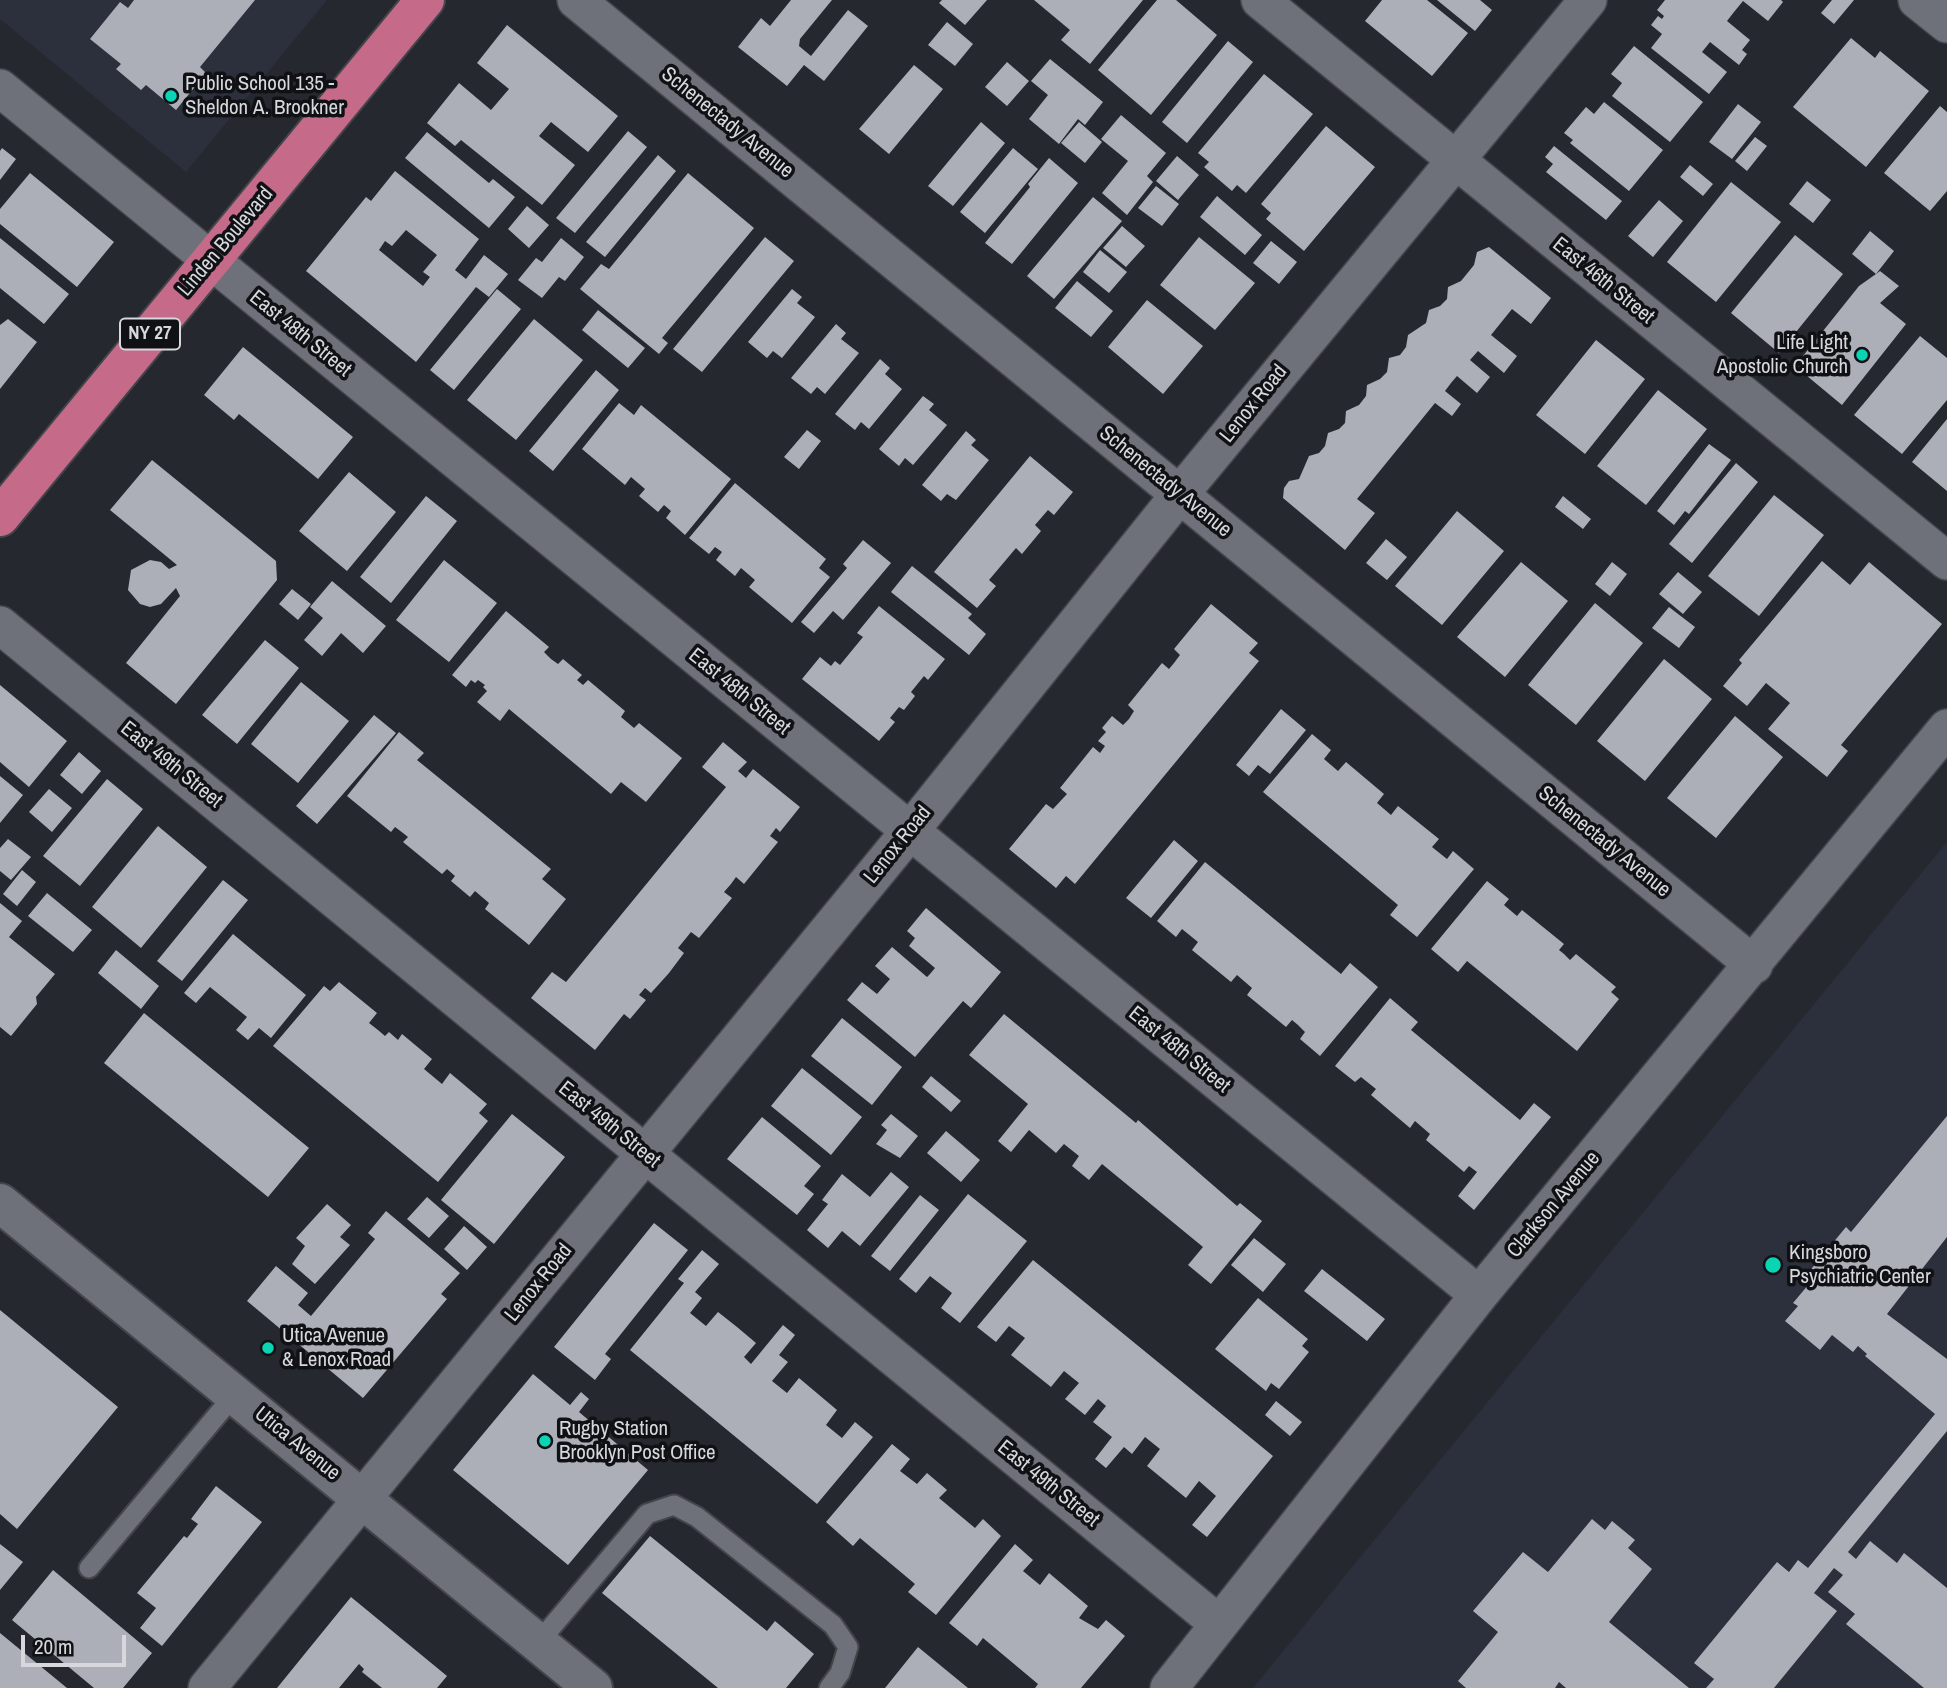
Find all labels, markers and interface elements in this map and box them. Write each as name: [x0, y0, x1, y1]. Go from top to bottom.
street label: Schenectady Avenue: [656, 62, 798, 184]
place label: Public School 135 - Sheldon A. Brookner: [185, 71, 344, 121]
marker: Public School 135 - Sheldon A. Brookner: [163, 88, 179, 104]
street label: Linden Boulevard: [173, 182, 279, 302]
street label: East 46th Street: [1547, 232, 1659, 330]
street label: East 48th Street: [244, 285, 356, 383]
road number: NY 27: [120, 318, 180, 350]
place label: Life Light Apostolic Church: [1717, 330, 1848, 380]
marker: Life Light Apostolic Church: [1854, 347, 1870, 363]
street label: Lenox Road: [1215, 360, 1293, 448]
street label: Schenectady Avenue: [1094, 421, 1236, 543]
street label: East 48th Street: [683, 643, 795, 741]
street label: East 49th Street: [115, 716, 227, 814]
street label: Schenectady Avenue: [1533, 781, 1675, 903]
street label: Lenox Road: [859, 801, 937, 889]
street label: East 48th Street: [1123, 1001, 1235, 1099]
street label: East 49th Street: [553, 1076, 665, 1174]
street label: Clarkson Avenue: [1502, 1147, 1606, 1263]
street label: Lenox Road: [500, 1239, 578, 1327]
place label: Kingsboro Psychiatric Center: [1789, 1240, 1931, 1290]
marker: Kingsboro Psychiatric Center: [1763, 1255, 1783, 1275]
place label: Utica Avenue & Lenox Road: [282, 1323, 391, 1373]
marker: Utica Avenue & Lenox Road: [260, 1340, 276, 1356]
street label: Utica Avenue: [249, 1402, 345, 1486]
place label: Rugby Station Brooklyn Post Office: [559, 1416, 716, 1466]
marker: Rugby Station Brooklyn Post Office: [537, 1433, 553, 1449]
street label: East 49th Street: [992, 1435, 1104, 1533]
scale bar: [24, 1622, 130, 1666]
text: 20 m: [34, 1632, 72, 1661]

